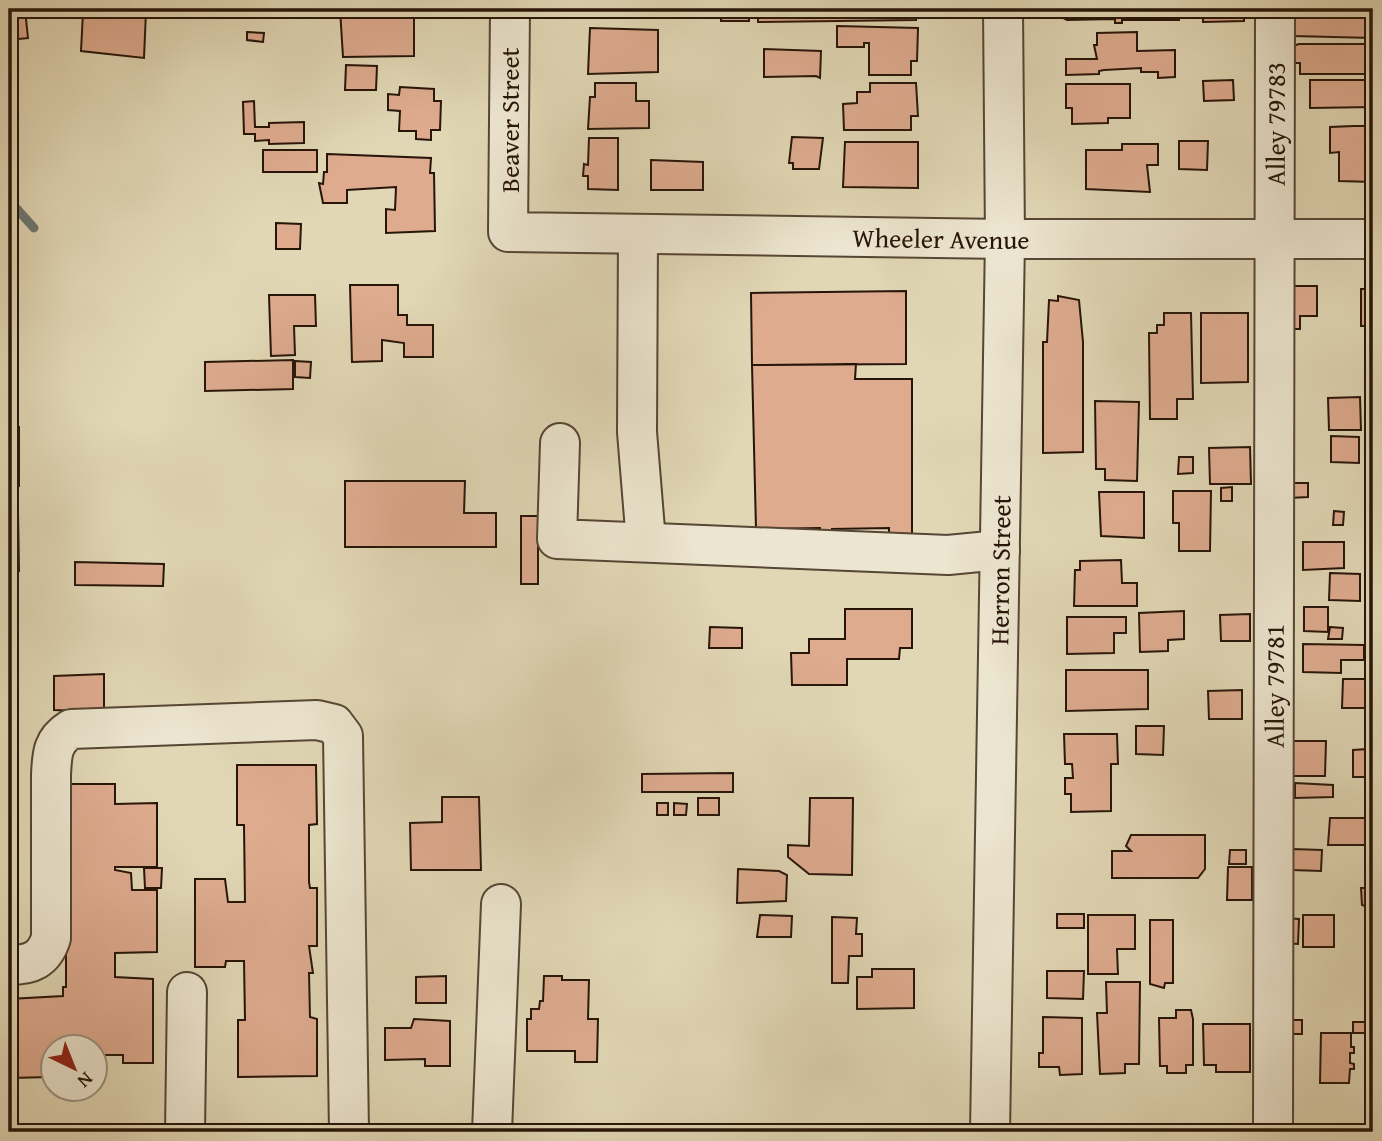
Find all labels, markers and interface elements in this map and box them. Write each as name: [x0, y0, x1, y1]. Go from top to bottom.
street label: Beaver Street: [490, 47, 529, 193]
street label: Alley 79783: [1255, 62, 1294, 186]
street label: Wheeler Avenue: [852, 217, 1029, 259]
street label: Herron Street: [979, 495, 1020, 645]
street label: Alley 79781: [1254, 624, 1293, 748]
north arrow: [38, 1032, 108, 1102]
text: N: [71, 1066, 100, 1095]

